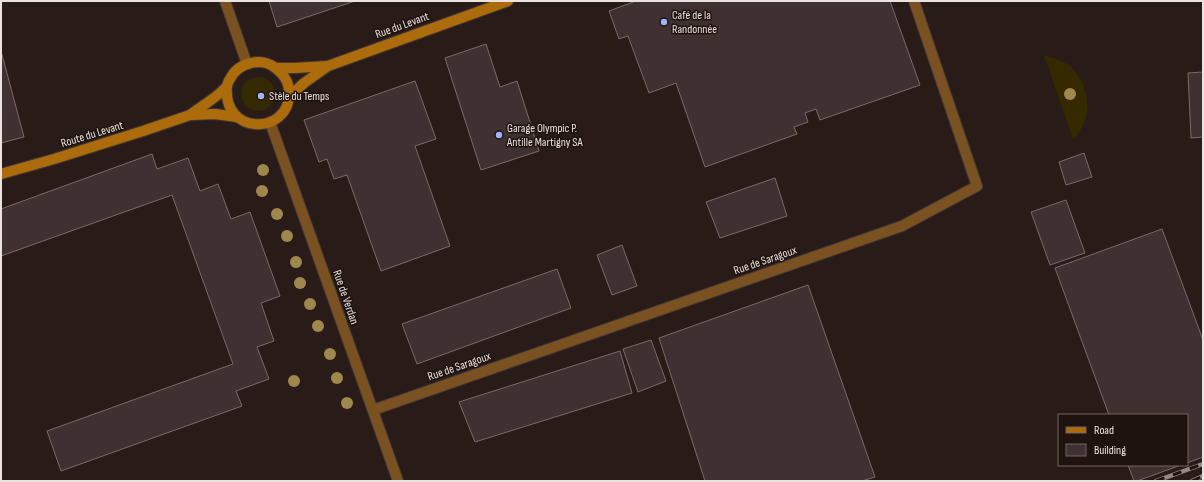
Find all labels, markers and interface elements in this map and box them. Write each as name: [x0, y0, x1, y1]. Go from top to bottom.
place label: Café de la Randonnée: [672, 8, 717, 37]
street label: Rue du Levant: [373, 9, 431, 42]
marker: Café de la Randonnée: [659, 17, 669, 27]
place label: Stèle du Temps: [269, 89, 329, 104]
marker: Stèle du Temps: [256, 91, 266, 101]
street label: Route du Levant: [59, 118, 126, 151]
place label: Garage Olympic P. Antille Martigny SA: [506, 121, 583, 150]
marker: Garage Olympic P. Antille Martigny SA: [494, 130, 504, 140]
street label: Rue de Saragoux: [732, 242, 799, 278]
street label: Rue de Verdan: [329, 268, 362, 327]
street label: Rue de Saragoux: [426, 348, 493, 384]
legend: [1058, 414, 1188, 466]
text: Road: [1094, 423, 1114, 438]
text: Building: [1094, 443, 1126, 458]

